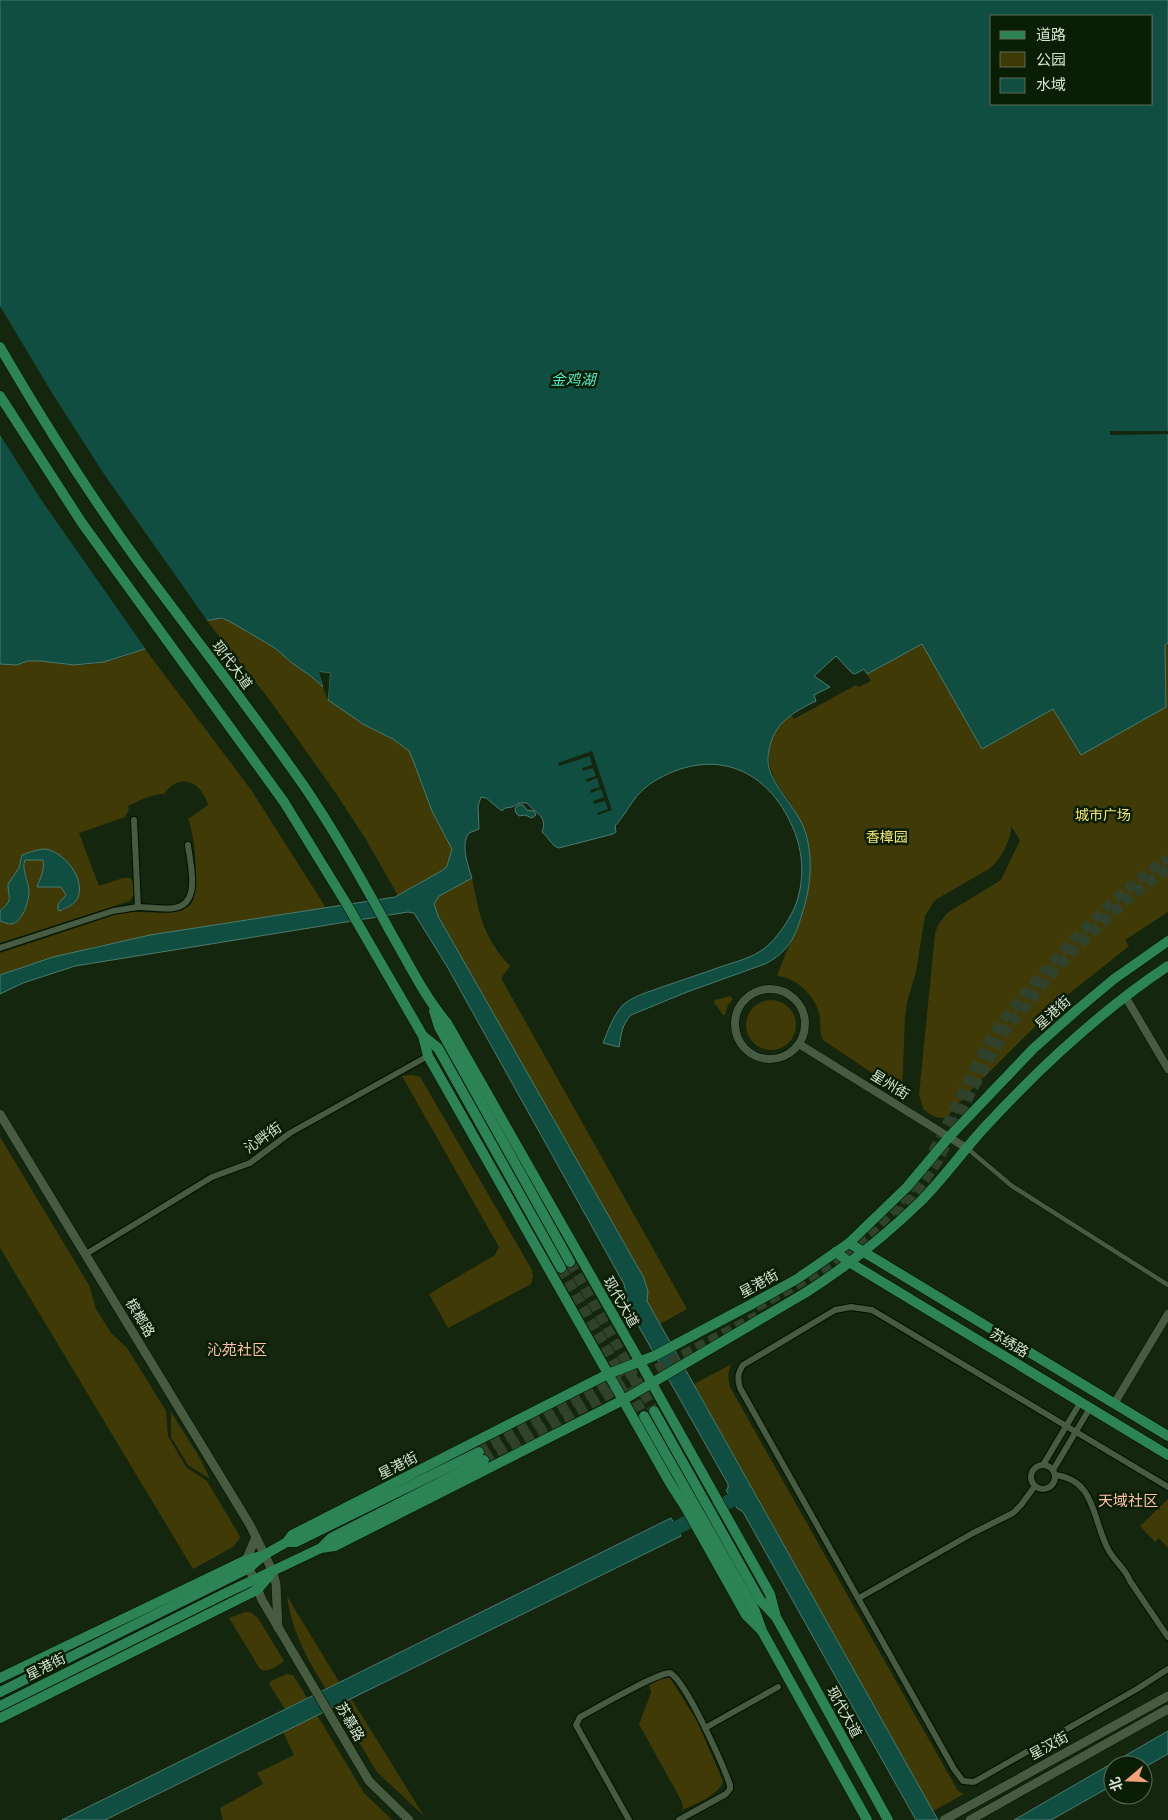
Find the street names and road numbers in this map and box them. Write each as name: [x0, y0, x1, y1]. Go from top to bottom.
street label: 现代大道: [208, 638, 256, 692]
street label: 星港街: [1032, 993, 1074, 1033]
street label: 星州街: [868, 1067, 912, 1103]
street label: 沁畔街: [241, 1119, 285, 1157]
street label: 星港街: [737, 1266, 781, 1302]
street label: 现代大道: [600, 1274, 642, 1330]
street label: 槟榔路: [122, 1296, 158, 1340]
street label: 苏绣路: [987, 1325, 1031, 1361]
street label: 星港街: [375, 1449, 421, 1483]
street label: 星港街: [23, 1650, 69, 1684]
street label: 现代大道: [823, 1683, 865, 1741]
street label: 苏慕路: [332, 1700, 368, 1744]
street label: 星汉街: [1027, 1728, 1071, 1764]

